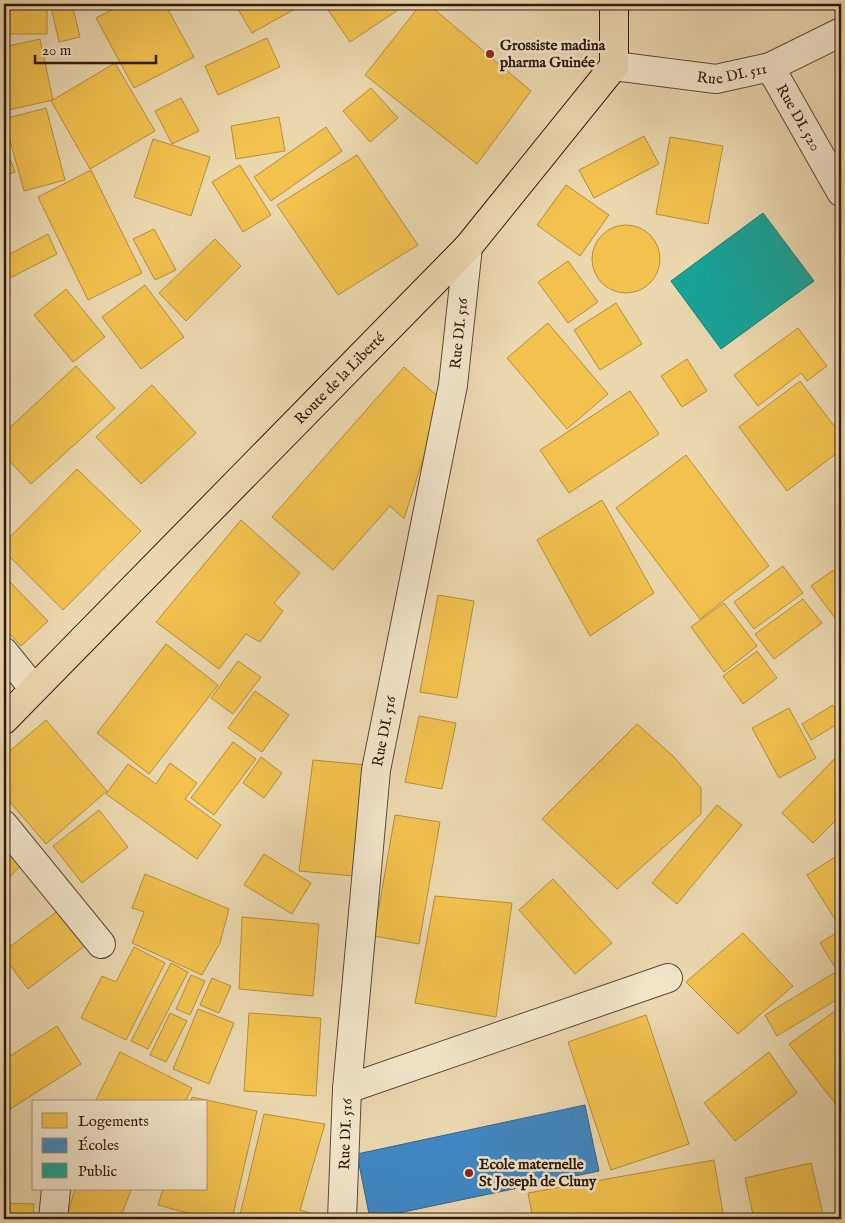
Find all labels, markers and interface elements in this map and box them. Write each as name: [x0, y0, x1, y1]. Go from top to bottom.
scale bar: [35, 32, 156, 64]
place label: Grossiste madina pharma Guinée: [499, 36, 606, 72]
text: 20 m: [42, 41, 72, 60]
marker: Grossiste madina pharma Guinée: [484, 48, 496, 60]
street label: Rue DI. 511: [696, 59, 768, 89]
street label: Rue DI. 520: [772, 81, 825, 155]
street label: Rue DI. 516: [446, 296, 472, 370]
street label: Route de la Liberté: [290, 328, 389, 428]
street label: Rue DI. 516: [368, 694, 401, 768]
street label: Rue DI. 516: [335, 1097, 357, 1170]
legend: [32, 1100, 208, 1190]
text: Logements: [78, 1112, 149, 1131]
text: Écoles: [78, 1136, 119, 1155]
place label: Ecole maternelle St Joseph de Cluny: [479, 1155, 597, 1191]
text: Public: [78, 1162, 117, 1181]
marker: Ecole maternelle St Joseph de Cluny: [463, 1167, 475, 1179]

